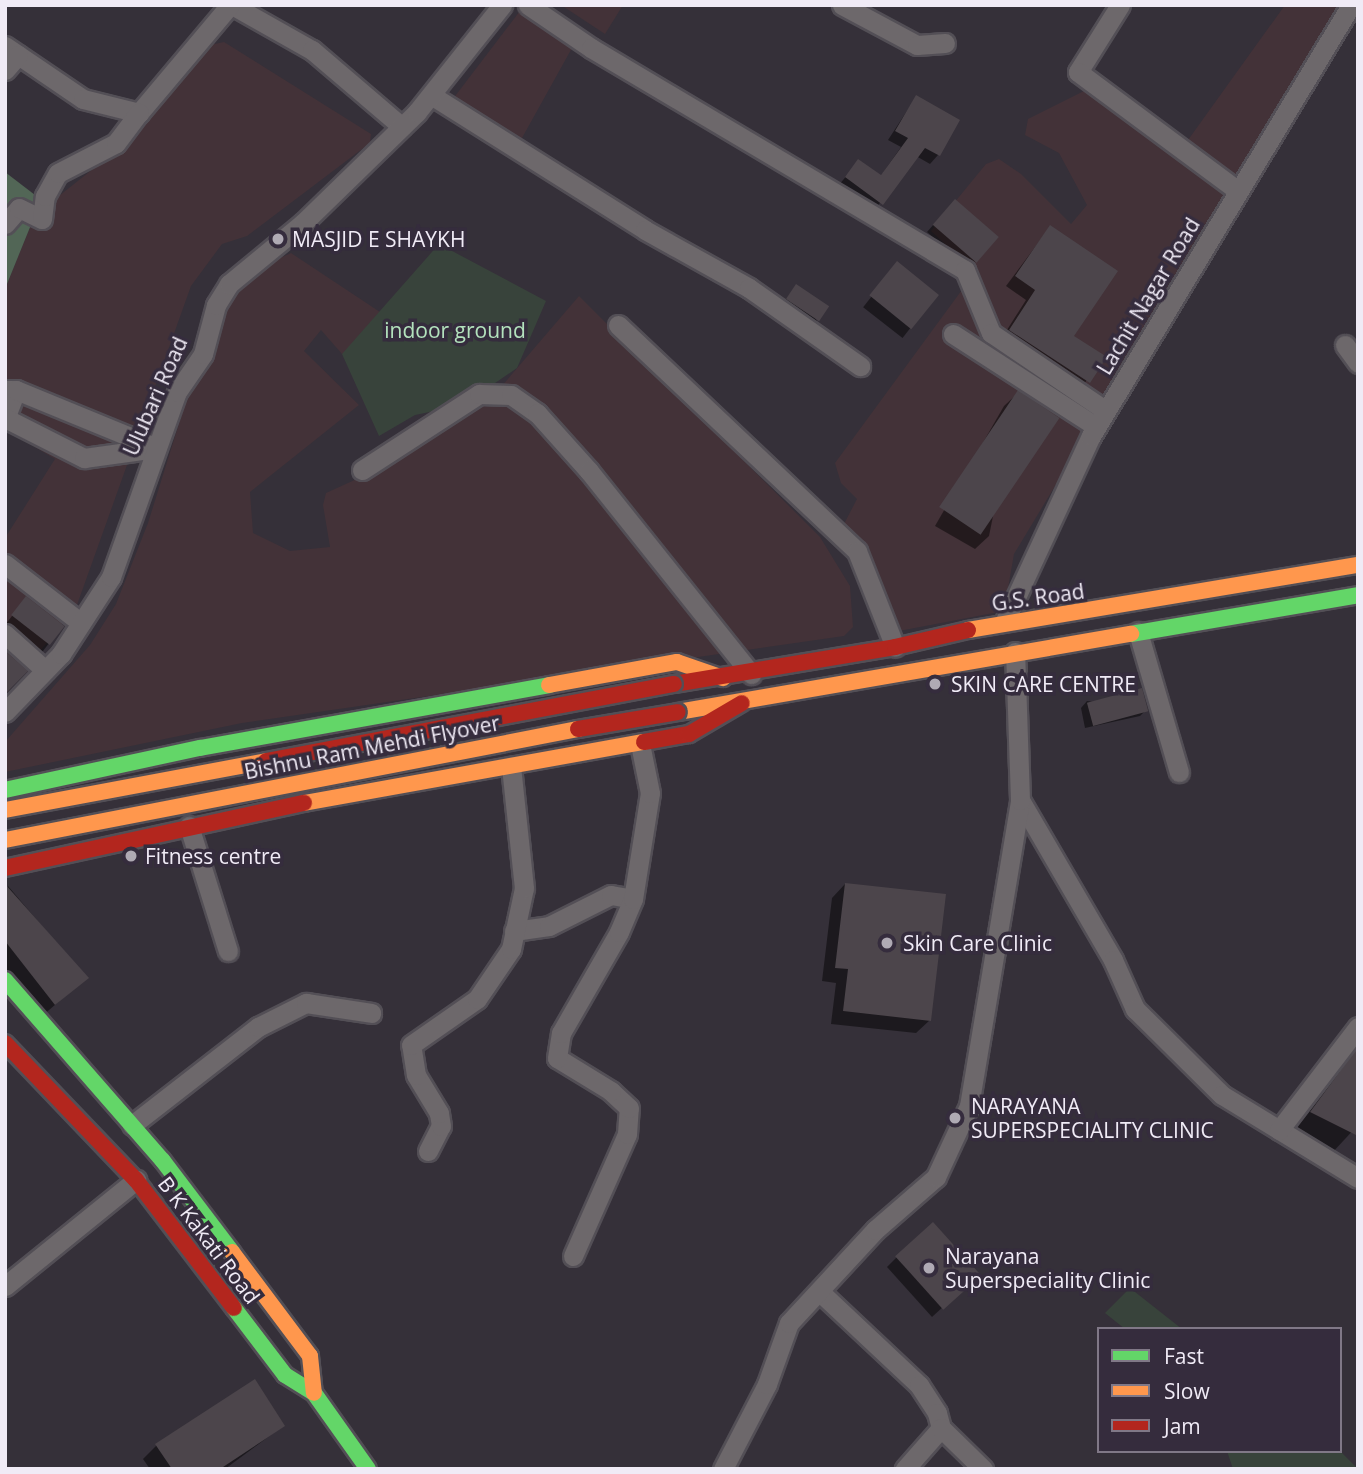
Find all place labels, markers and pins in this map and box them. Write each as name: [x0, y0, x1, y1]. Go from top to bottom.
place label: MASJID E SHAYKH: [292, 226, 465, 252]
marker: MASJID E SHAYKH: [270, 231, 286, 247]
place label: SKIN CARE CENTRE: [951, 671, 1136, 697]
marker: SKIN CARE CENTRE: [925, 674, 945, 694]
place label: Fitness centre: [145, 843, 281, 869]
marker: Fitness centre: [123, 848, 139, 864]
place label: Skin Care Clinic: [903, 930, 1052, 956]
marker: Skin Care Clinic: [877, 933, 897, 953]
place label: NARAYANA SUPERSPECIALITY CLINIC: [971, 1093, 1214, 1143]
marker: NARAYANA SUPERSPECIALITY CLINIC: [945, 1108, 965, 1128]
place label: Narayana Superspeciality Clinic: [945, 1243, 1150, 1293]
marker: Narayana Superspeciality Clinic: [919, 1258, 939, 1278]

